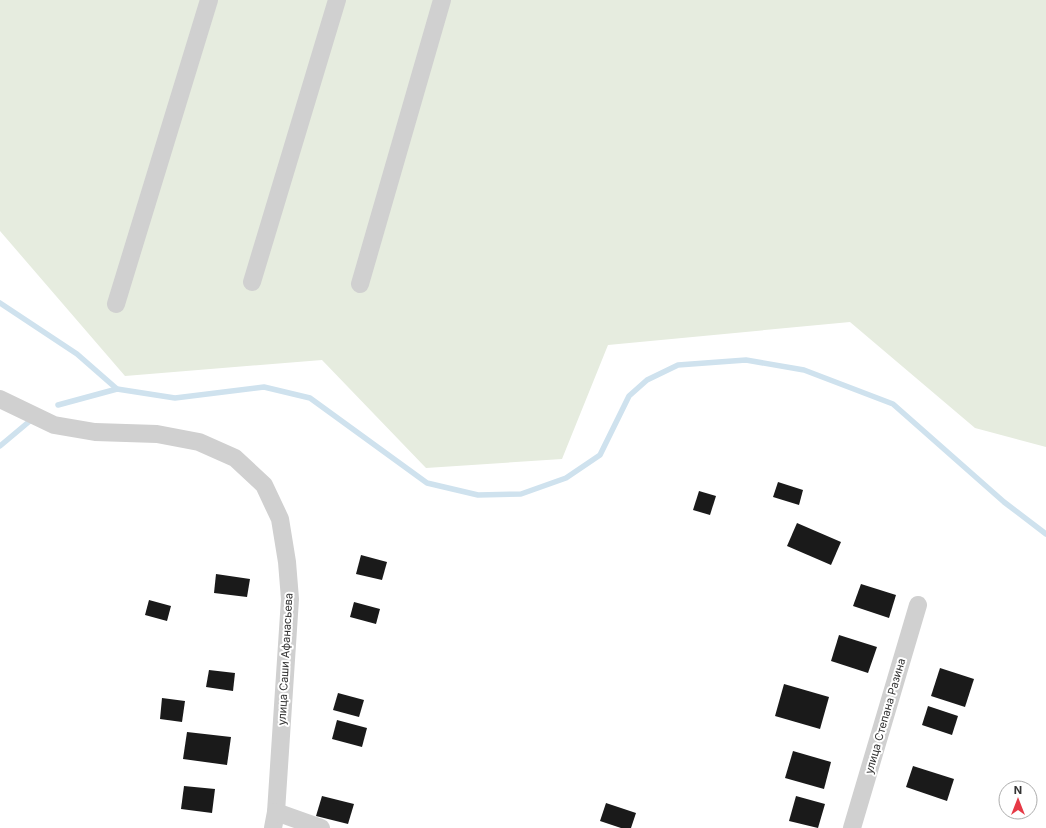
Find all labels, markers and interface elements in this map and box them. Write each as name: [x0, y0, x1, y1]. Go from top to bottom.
street label: улица Саши Афанасьева: [275, 592, 295, 726]
street label: улица Степана Разина: [862, 656, 908, 776]
north arrow: [998, 780, 1038, 820]
text: N: [1014, 783, 1022, 797]

